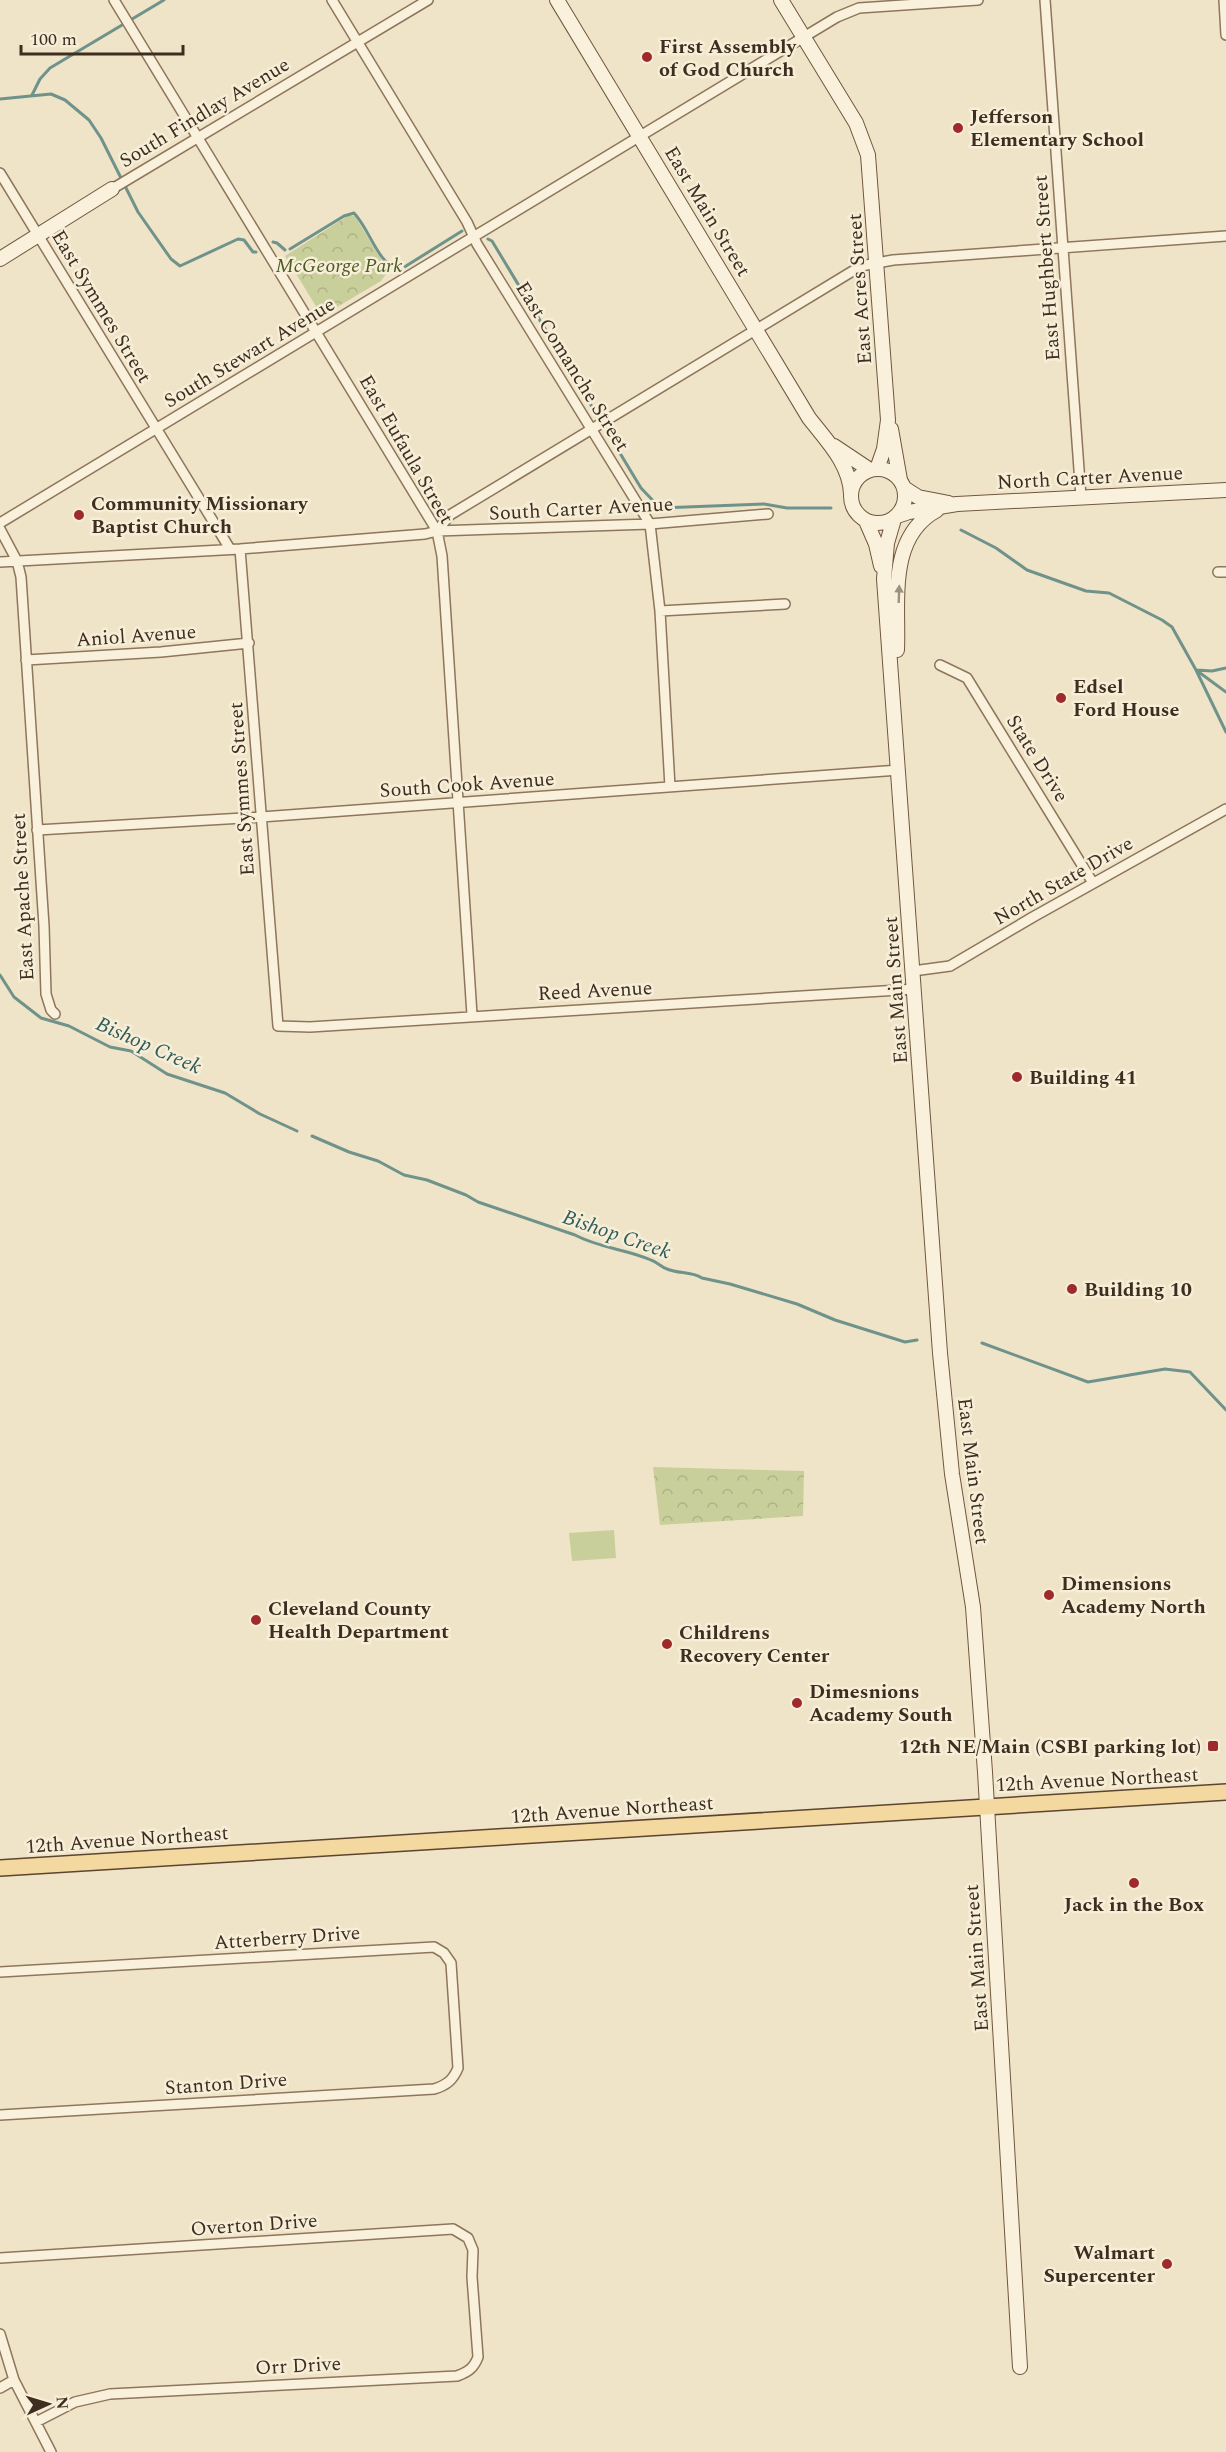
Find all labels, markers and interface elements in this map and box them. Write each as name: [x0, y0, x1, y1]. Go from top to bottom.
scale bar: [21, 18, 183, 56]
text: 100 m: [30, 26, 77, 53]
place label: First Assembly of God Church: [659, 32, 798, 85]
street label: South Findlay Avenue: [114, 50, 295, 176]
marker: First Assembly of God Church: [640, 50, 654, 64]
place label: Jefferson Elementary School: [970, 102, 1144, 155]
marker: Jefferson Elementary School: [951, 121, 965, 135]
street label: East Main Street: [656, 140, 758, 283]
street label: East Hughbert Street: [1026, 174, 1068, 362]
street label: East Acres Street: [840, 212, 880, 365]
street label: East Symmes Street: [43, 224, 159, 389]
park label: McGeorge Park: [275, 251, 403, 281]
street label: East Comanche Street: [508, 276, 637, 457]
street label: South Stewart Avenue: [158, 290, 341, 416]
street label: East Eufaula Street: [351, 369, 461, 530]
street label: North Carter Avenue: [996, 458, 1184, 498]
place label: Community Missionary Baptist Church: [91, 489, 309, 542]
street label: South Carter Avenue: [488, 489, 674, 529]
marker: Community Missionary Baptist Church: [72, 508, 86, 522]
one-way arrow: [894, 584, 904, 603]
street label: Aniol Avenue: [75, 617, 197, 655]
place label: Edsel Ford House: [1073, 672, 1180, 725]
marker: Edsel Ford House: [1054, 691, 1068, 705]
street label: East Symmes Street: [221, 701, 263, 877]
street label: State Drive: [998, 709, 1076, 808]
street label: South Cook Avenue: [379, 764, 555, 806]
street label: East Apache Street: [4, 812, 42, 982]
street label: North State Drive: [988, 829, 1139, 933]
street label: East Main Street: [876, 915, 916, 1065]
street label: Reed Avenue: [537, 973, 653, 1009]
water label: Bishop Creek: [91, 1008, 207, 1084]
place label: Building 41: [1029, 1063, 1137, 1093]
marker: Building 41: [1010, 1070, 1024, 1084]
water label: Bishop Creek: [558, 1201, 675, 1269]
place label: Building 10: [1084, 1275, 1192, 1305]
marker: Building 10: [1065, 1282, 1079, 1296]
street label: East Main Street: [949, 1396, 997, 1546]
place label: Dimensions Academy North: [1061, 1569, 1206, 1622]
marker: Dimensions Academy North: [1042, 1588, 1056, 1602]
place label: Cleveland County Health Department: [268, 1594, 449, 1647]
marker: Cleveland County Health Department: [249, 1613, 263, 1627]
place label: Childrens Recovery Center: [679, 1618, 830, 1671]
marker: Childrens Recovery Center: [660, 1637, 674, 1651]
place label: Dimesnions Academy South: [809, 1677, 953, 1730]
marker: Dimesnions Academy South: [790, 1696, 804, 1710]
place label: 12th NE/Main (CSBI parking lot): [899, 1732, 1201, 1762]
marker: 12th NE/Main (CSBI parking lot): [1206, 1739, 1220, 1753]
street label: 12th Avenue Northeast: [995, 1760, 1199, 1800]
street label: 12th Avenue Northeast: [510, 1788, 715, 1832]
street label: 12th Avenue Northeast: [25, 1818, 230, 1862]
marker: Jack in the Box: [1127, 1876, 1141, 1890]
street label: East Main Street: [957, 1883, 997, 2033]
place label: Jack in the Box: [1064, 1890, 1204, 1920]
street label: Atterberry Drive: [213, 1918, 361, 1958]
street label: Stanton Drive: [164, 2065, 288, 2103]
street label: Overton Drive: [190, 2206, 319, 2244]
place label: Walmart Supercenter: [1043, 2238, 1155, 2291]
marker: Walmart Supercenter: [1160, 2257, 1174, 2271]
street label: Orr Drive: [254, 2349, 342, 2383]
north arrow: [18, 2374, 78, 2434]
text: N: [50, 2396, 74, 2410]

